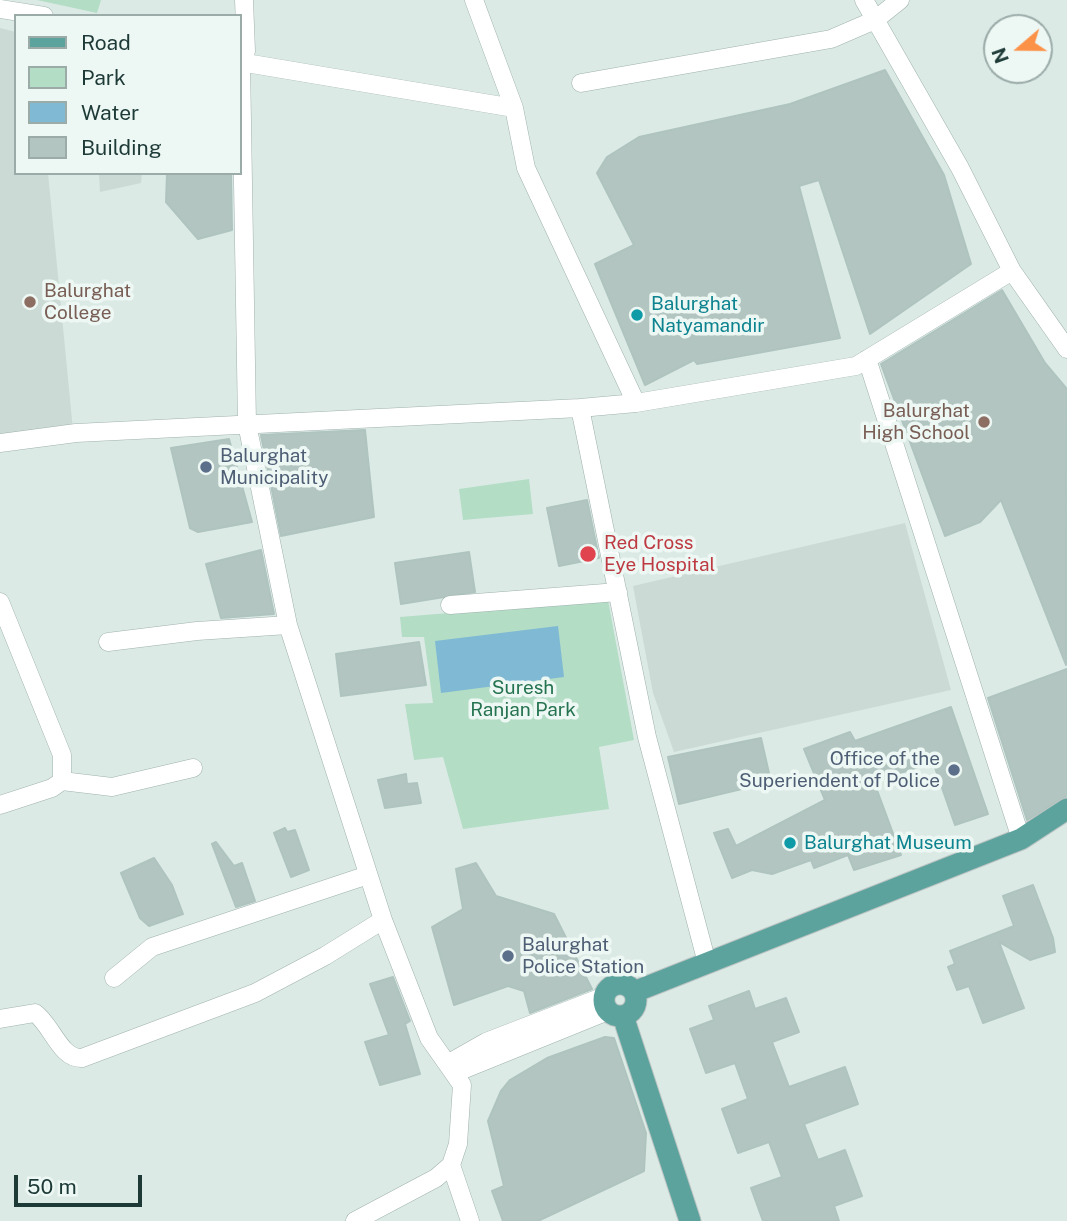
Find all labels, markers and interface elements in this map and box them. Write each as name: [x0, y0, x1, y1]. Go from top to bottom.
legend: [14, 14, 242, 175]
north arrow: [983, 14, 1053, 84]
text: Road: [81, 30, 131, 55]
text: N: [987, 45, 1013, 66]
text: Park: [81, 65, 126, 90]
text: Water: [81, 100, 139, 125]
text: Building: [81, 135, 162, 160]
place label: Balurghat College: [44, 280, 131, 324]
place label: Balurghat Natyamandir: [651, 293, 765, 337]
marker: Balurghat College: [22, 294, 38, 310]
marker: Balurghat Natyamandir: [629, 307, 645, 323]
place label: Balurghat High School: [862, 400, 970, 444]
marker: Balurghat High School: [976, 414, 992, 430]
place label: Balurghat Municipality: [220, 445, 328, 489]
marker: Balurghat Municipality: [198, 459, 214, 475]
place label: Red Cross Eye Hospital: [604, 532, 715, 576]
marker: Red Cross Eye Hospital: [578, 544, 598, 564]
park label: Suresh Ranjan Park: [470, 677, 576, 721]
place label: Office of the Superiendent of Police: [739, 748, 940, 792]
marker: Office of the Superiendent of Police: [946, 762, 962, 778]
place label: Balurghat Museum: [804, 832, 972, 854]
marker: Balurghat Museum: [782, 835, 798, 851]
place label: Balurghat Police Station: [522, 934, 644, 978]
marker: Balurghat Police Station: [500, 948, 516, 964]
scale bar: [18, 1162, 145, 1206]
text: 50 m: [27, 1174, 77, 1199]

